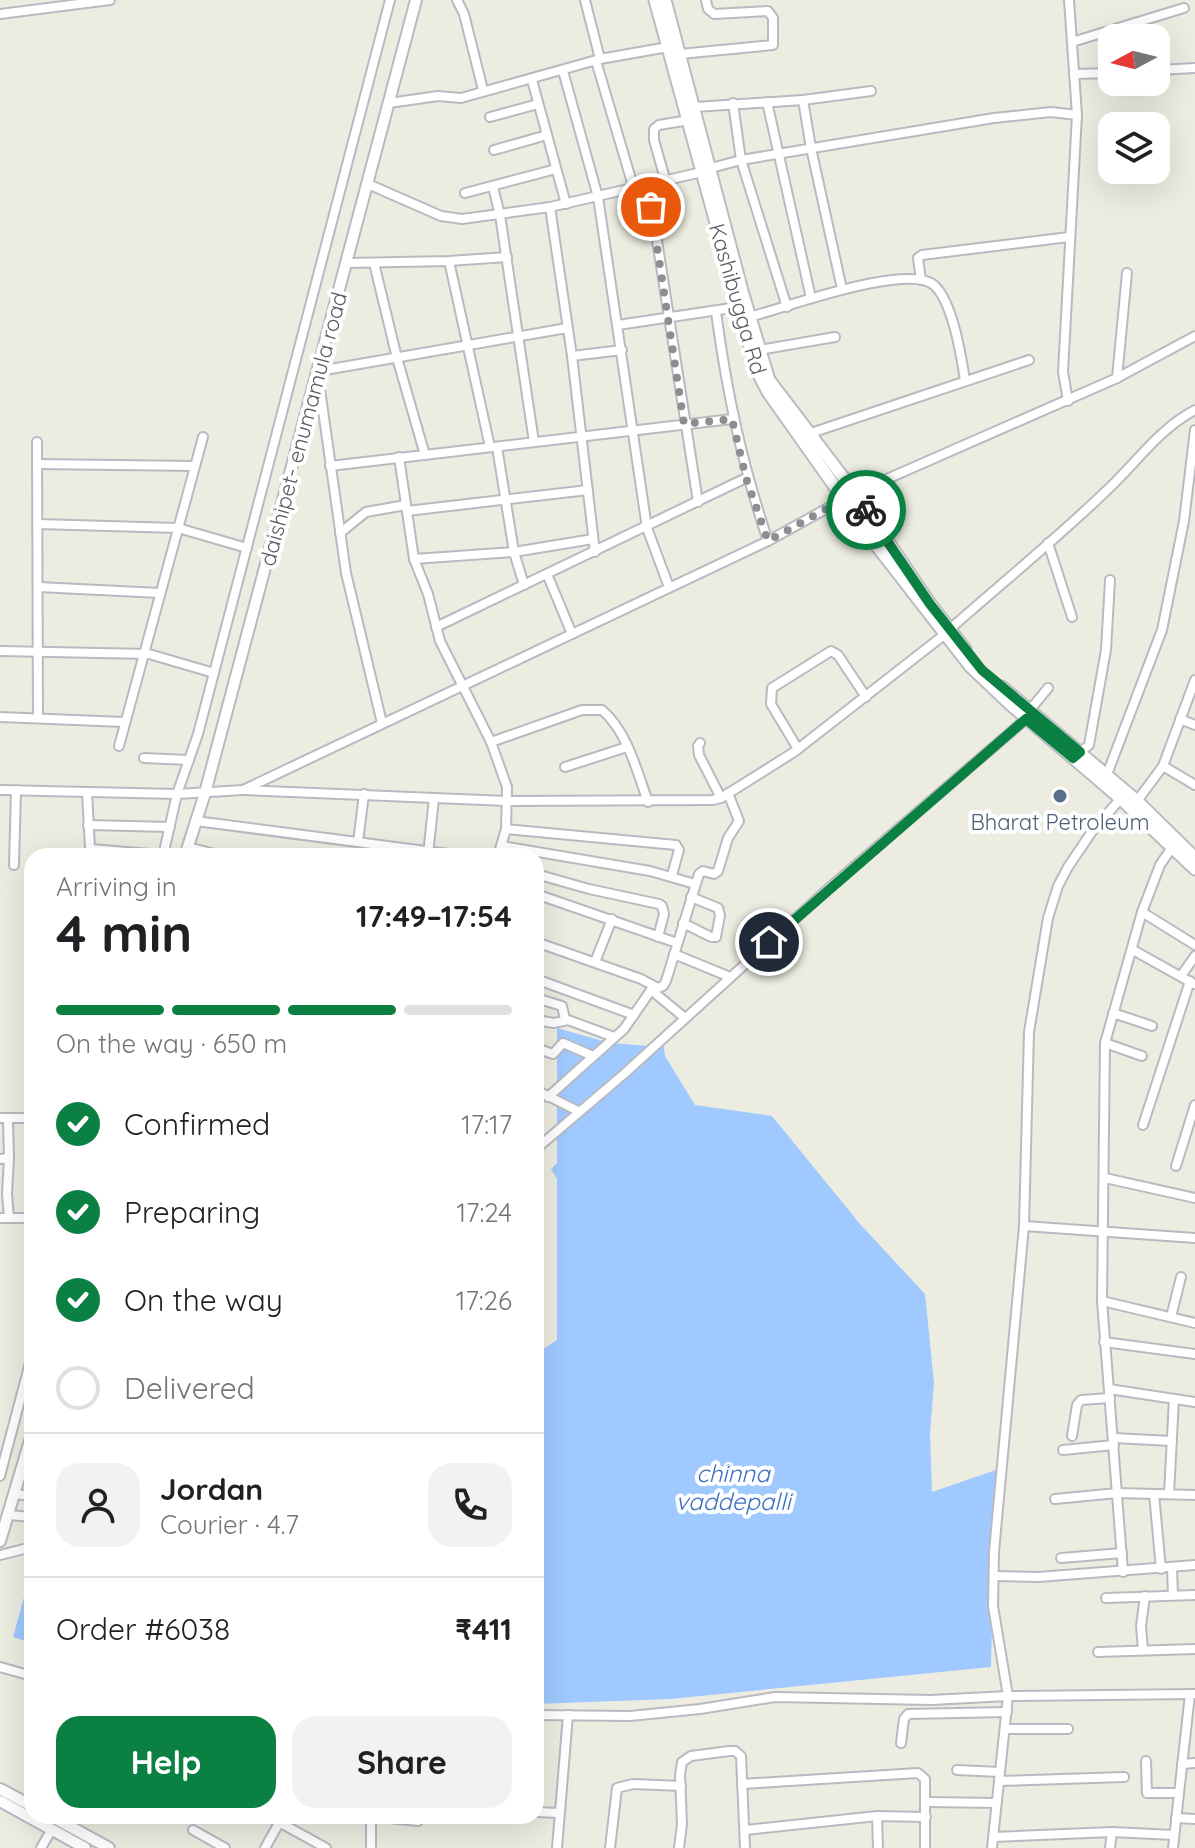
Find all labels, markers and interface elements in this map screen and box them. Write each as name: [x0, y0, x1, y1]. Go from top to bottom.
north arrow: [1098, 24, 1170, 96]
map controls: [1098, 24, 1170, 184]
button: layers: [1098, 112, 1170, 184]
pin: [617, 173, 685, 241]
icon: bag: [629, 185, 673, 229]
street label: Kashibugga Rd: [703, 220, 773, 378]
street label: daishipet- enumamula road: [253, 289, 353, 569]
courier: [826, 470, 906, 550]
icon: bike: [844, 488, 888, 532]
marker: Bharat Petroleum: [1051, 787, 1069, 805]
place label: Bharat Petroleum: [971, 808, 1150, 836]
text: Arriving in: [56, 870, 177, 903]
text: 17:49–17:54: [356, 897, 512, 935]
text: 4 min: [56, 900, 192, 965]
pin: [735, 908, 803, 976]
icon: home: [747, 920, 791, 964]
text: On the way · 650 m: [56, 1027, 287, 1060]
icon: check: [56, 1102, 100, 1146]
text: Confirmed: [124, 1105, 270, 1143]
text: 17:17: [461, 1108, 512, 1141]
icon: check: [56, 1190, 100, 1234]
text: Preparing: [124, 1193, 260, 1231]
text: 17:24: [456, 1196, 512, 1229]
icon: check: [56, 1278, 100, 1322]
text: On the way: [124, 1281, 283, 1319]
text: 17:26: [456, 1284, 512, 1317]
text: Delivered: [124, 1369, 255, 1407]
water label: chinna vaddepalli: [675, 1458, 793, 1516]
button: person: [56, 1463, 140, 1547]
button: phone: [428, 1463, 512, 1547]
text: Jordan: [160, 1470, 263, 1508]
text: Courier · 4.7: [160, 1508, 299, 1541]
text: Order #6038: [56, 1610, 230, 1648]
text: ₹411: [455, 1610, 512, 1648]
button: Help: [56, 1716, 276, 1808]
button: Share: [292, 1716, 512, 1808]

